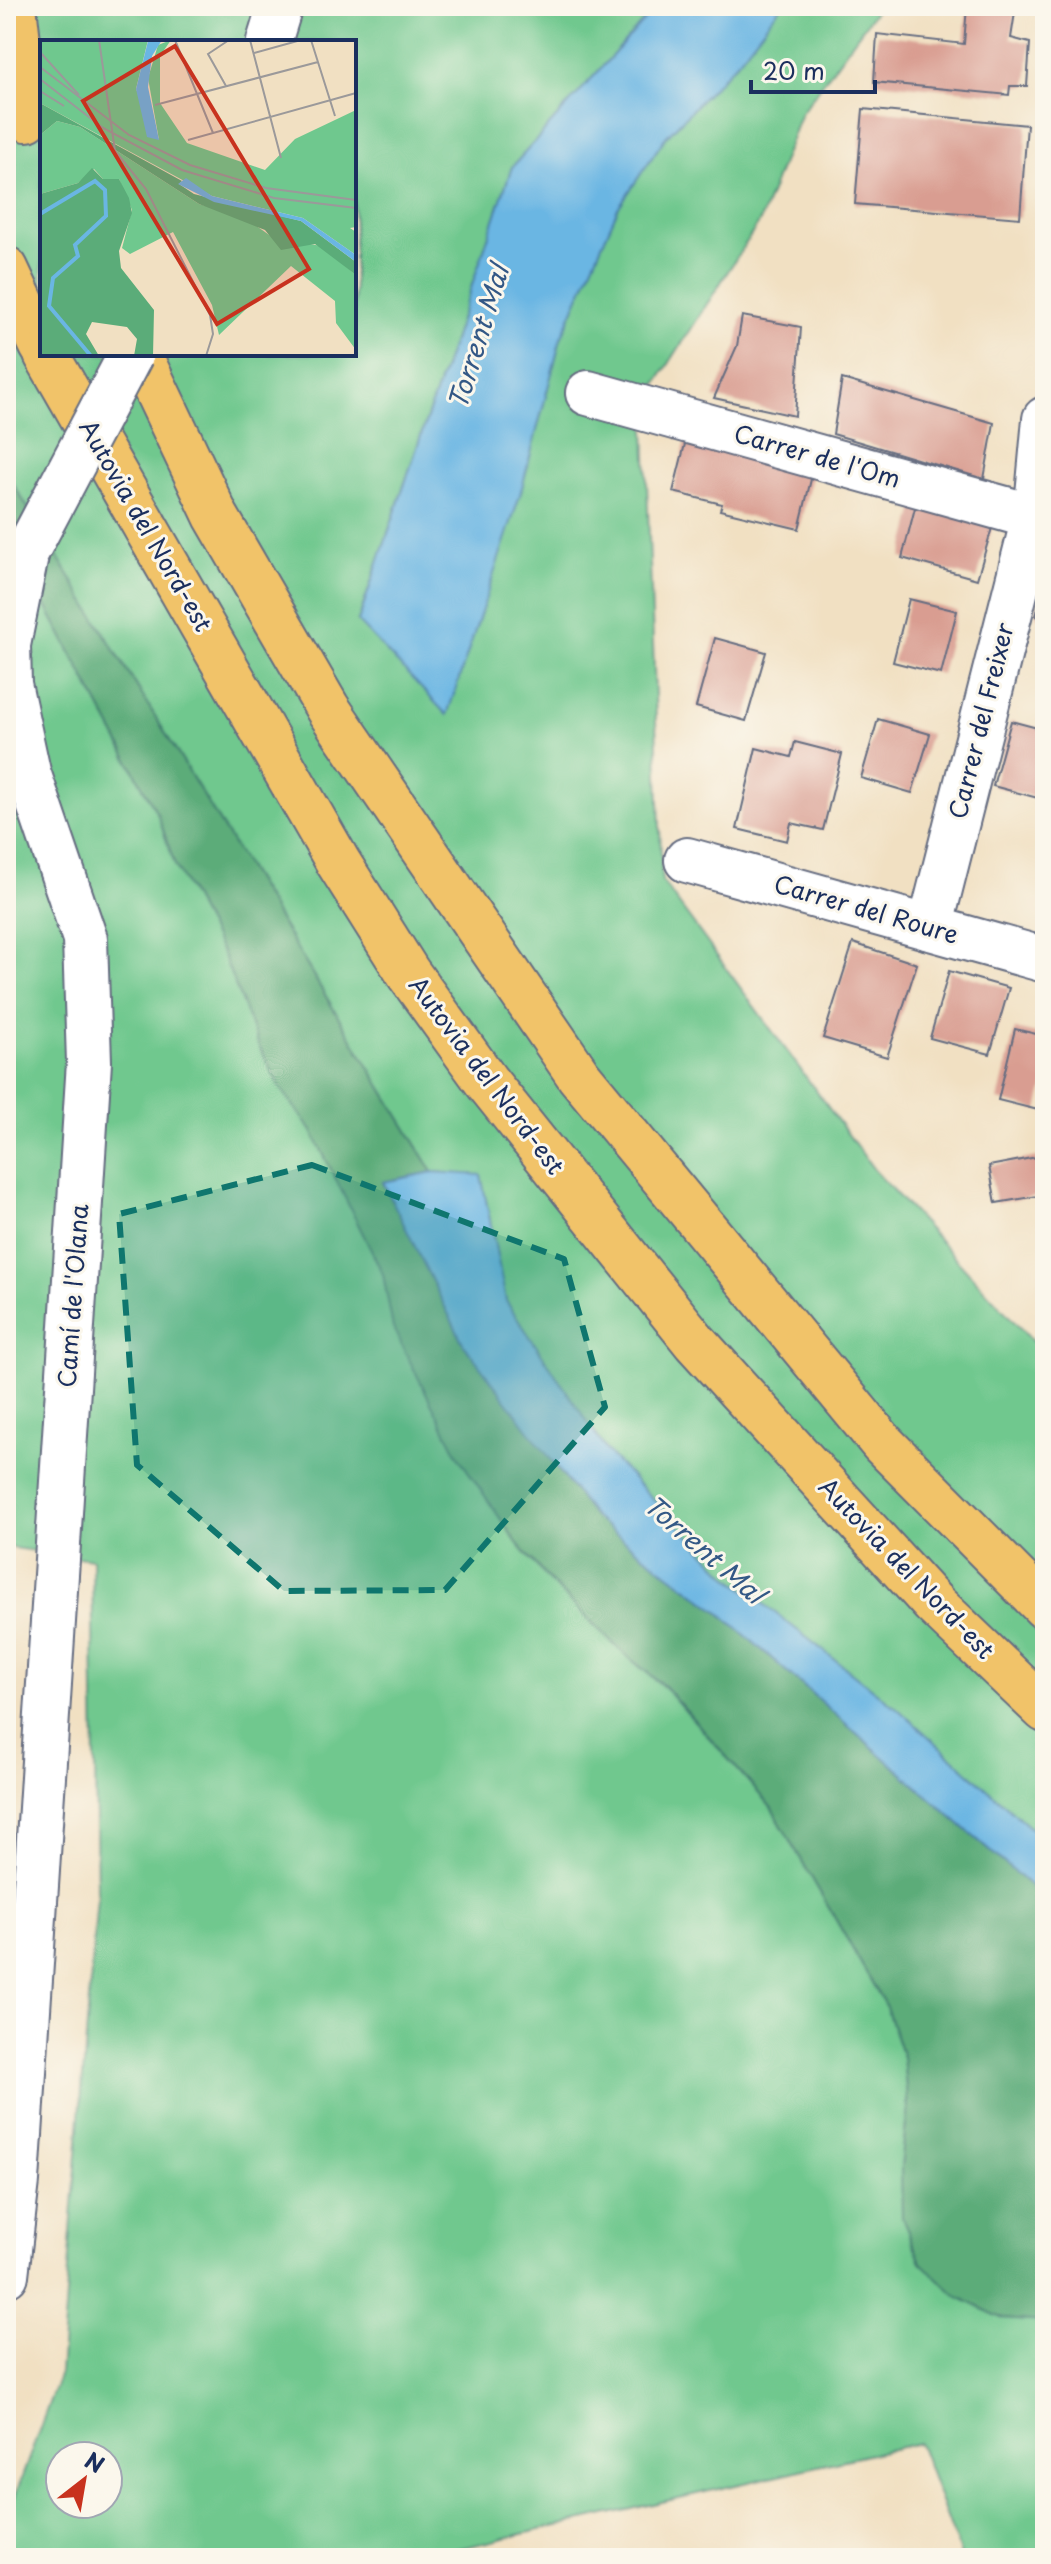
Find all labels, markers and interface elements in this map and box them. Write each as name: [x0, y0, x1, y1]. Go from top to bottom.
inset map: [40, 40, 356, 356]
scale bar: [751, 44, 875, 94]
text: 20 m: [763, 52, 825, 88]
water label: Torrent Mal: [437, 256, 519, 413]
street label: Autovia del Nord-est: [71, 412, 222, 638]
street label: Carrer de l'Om: [730, 414, 905, 496]
street label: Carrer del Freixer: [938, 618, 1022, 822]
street label: Carrer del Roure: [770, 864, 963, 952]
street label: Autovia del Nord-est: [401, 968, 574, 1181]
street label: Camí de l'Olana: [48, 1203, 96, 1389]
street label: Autovia del Nord-est: [811, 1469, 1004, 1666]
water label: Torrent Mal: [636, 1485, 777, 1615]
north arrow: [44, 2440, 124, 2520]
text: N: [79, 2443, 111, 2480]

